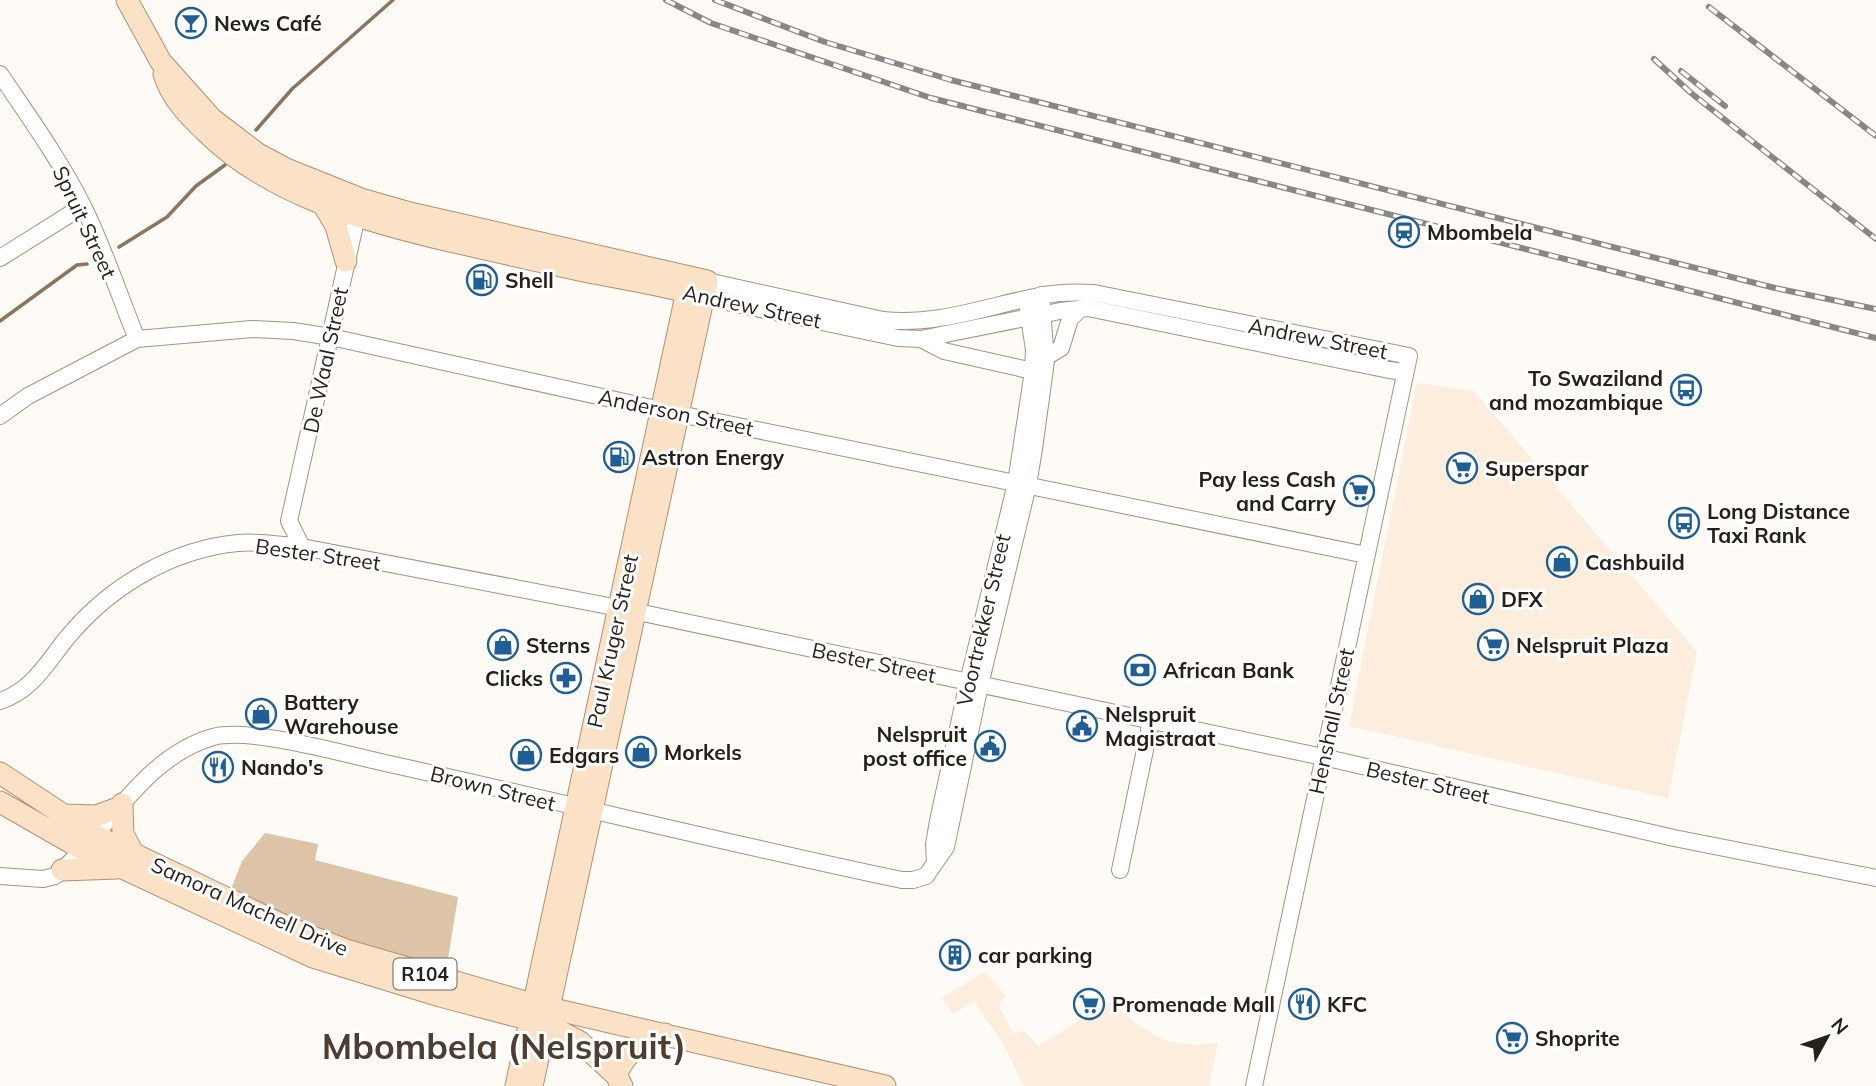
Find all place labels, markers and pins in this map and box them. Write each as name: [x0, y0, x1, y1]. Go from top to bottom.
bar icon: News Café: [174, 6, 208, 40]
place label: News Café: [214, 10, 322, 36]
station icon: Mbombela: [1387, 215, 1421, 249]
place label: Mbombela: [1427, 219, 1533, 245]
fuel station icon: Shell: [465, 263, 499, 297]
place label: Shell: [505, 267, 554, 293]
place label: To Swaziland and mozambique: [1489, 365, 1663, 415]
bus stop icon: To Swaziland and mozambique: [1669, 373, 1703, 407]
fuel station icon: Astron Energy: [602, 440, 636, 474]
place label: Astron Energy: [642, 444, 785, 470]
supermarket icon: Superspar: [1445, 451, 1479, 485]
place label: Superspar: [1485, 455, 1589, 481]
place label: Pay less Cash and Carry: [1198, 466, 1337, 516]
supermarket icon: Pay less Cash and Carry: [1342, 474, 1376, 508]
place label: Long Distance Taxi Rank: [1707, 498, 1850, 548]
bus stop icon: Long Distance Taxi Rank: [1667, 506, 1701, 540]
shop icon: Cashbuild: [1545, 545, 1579, 579]
place label: Cashbuild: [1585, 549, 1685, 575]
shop icon: DFX: [1461, 582, 1495, 616]
place label: DFX: [1501, 586, 1544, 612]
shop icon: Sterns: [486, 628, 520, 662]
supermarket icon: Nelspruit Plaza: [1476, 628, 1510, 662]
place label: Sterns: [526, 632, 590, 658]
place label: Nelspruit Plaza: [1516, 632, 1669, 658]
bank icon: African Bank: [1123, 653, 1157, 687]
place label: African Bank: [1163, 657, 1294, 683]
pharmacy icon: Clicks: [549, 661, 583, 695]
place label: Clicks: [485, 665, 543, 691]
place label: Battery Warehouse: [284, 689, 399, 739]
shop icon: Battery Warehouse: [244, 697, 278, 731]
place label: Nelspruit Magistraat: [1105, 701, 1215, 751]
public building icon: Nelspruit Magistraat: [1065, 709, 1099, 743]
place label: Nelspruit post office: [863, 721, 967, 771]
public building icon: Nelspruit post office: [973, 729, 1007, 763]
shop icon: Morkels: [624, 735, 658, 769]
shop icon: Edgars: [509, 738, 543, 772]
place label: Morkels: [664, 739, 742, 765]
place label: Edgars: [549, 742, 619, 768]
restaurant icon: Nando's: [201, 750, 235, 784]
place label: Nando's: [241, 754, 324, 780]
building icon: car parking: [938, 938, 972, 972]
place label: car parking: [978, 942, 1093, 968]
supermarket icon: Promenade Mall: [1072, 987, 1106, 1021]
restaurant icon: KFC: [1287, 987, 1321, 1021]
place label: Promenade Mall: [1112, 991, 1275, 1017]
place label: KFC: [1327, 991, 1367, 1017]
supermarket icon: Shoprite: [1495, 1021, 1529, 1055]
place label: Shoprite: [1535, 1025, 1620, 1051]

